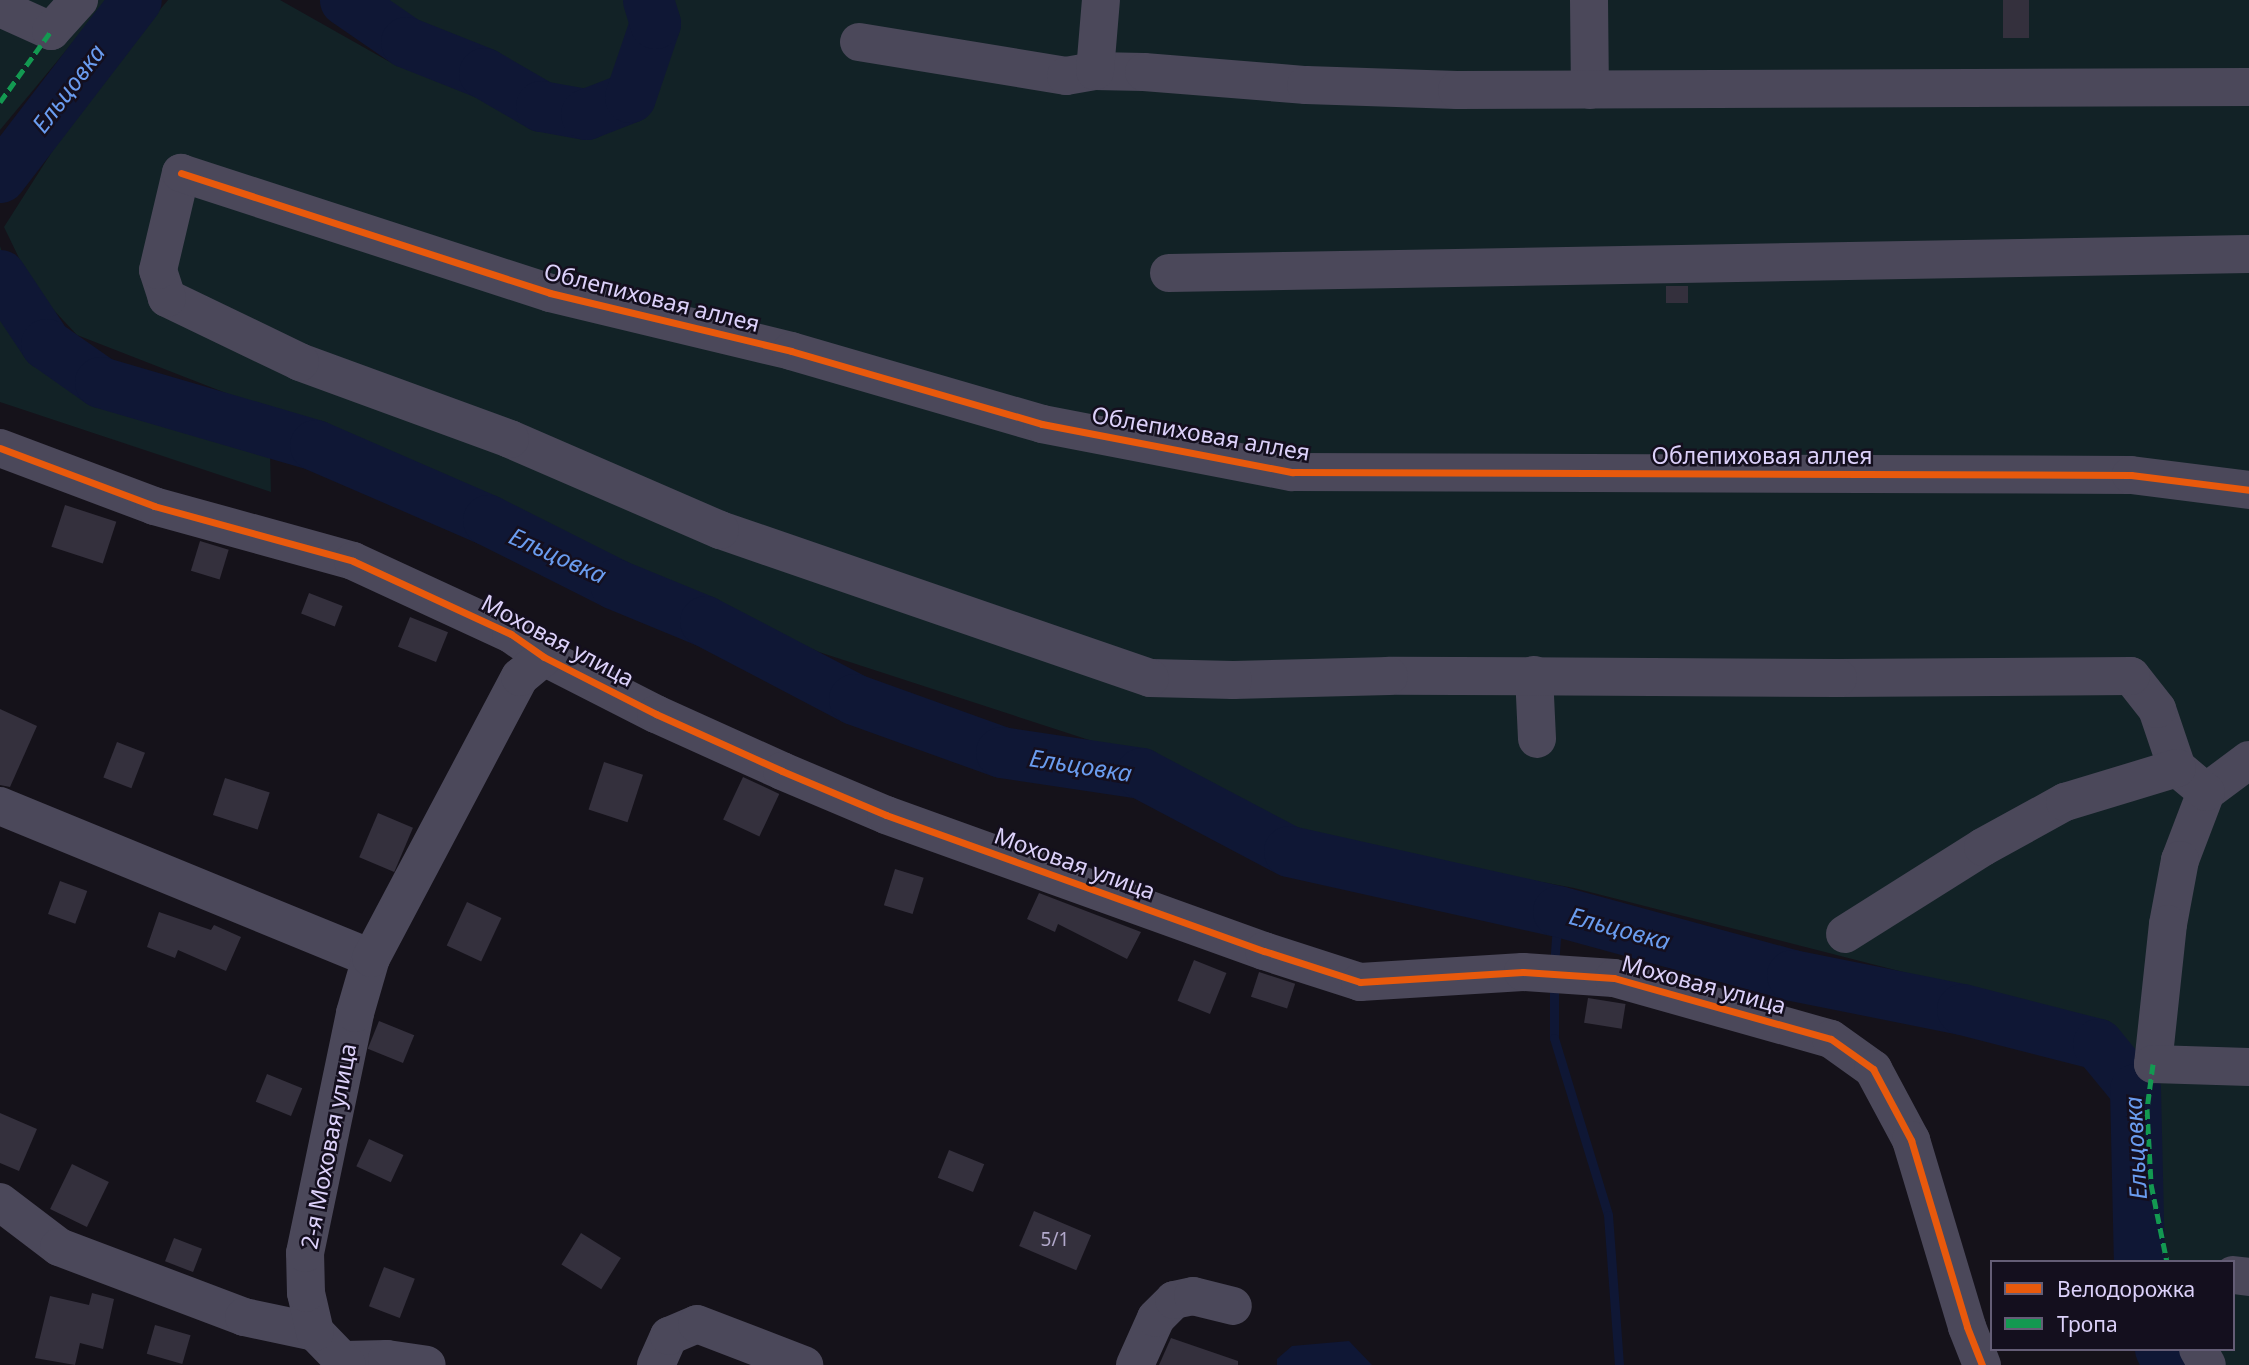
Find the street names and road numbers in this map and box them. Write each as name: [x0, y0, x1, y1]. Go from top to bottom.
street label: Облепиховая аллея: [541, 257, 763, 337]
street label: Облепиховая аллея: [1090, 400, 1312, 466]
street label: Облепиховая аллея: [1651, 441, 1873, 469]
street label: Моховая улица: [477, 588, 639, 692]
street label: Моховая улица: [991, 821, 1159, 905]
street label: Моховая улица: [1619, 949, 1789, 1019]
street label: 2-я Моховая улица: [295, 1041, 361, 1251]

